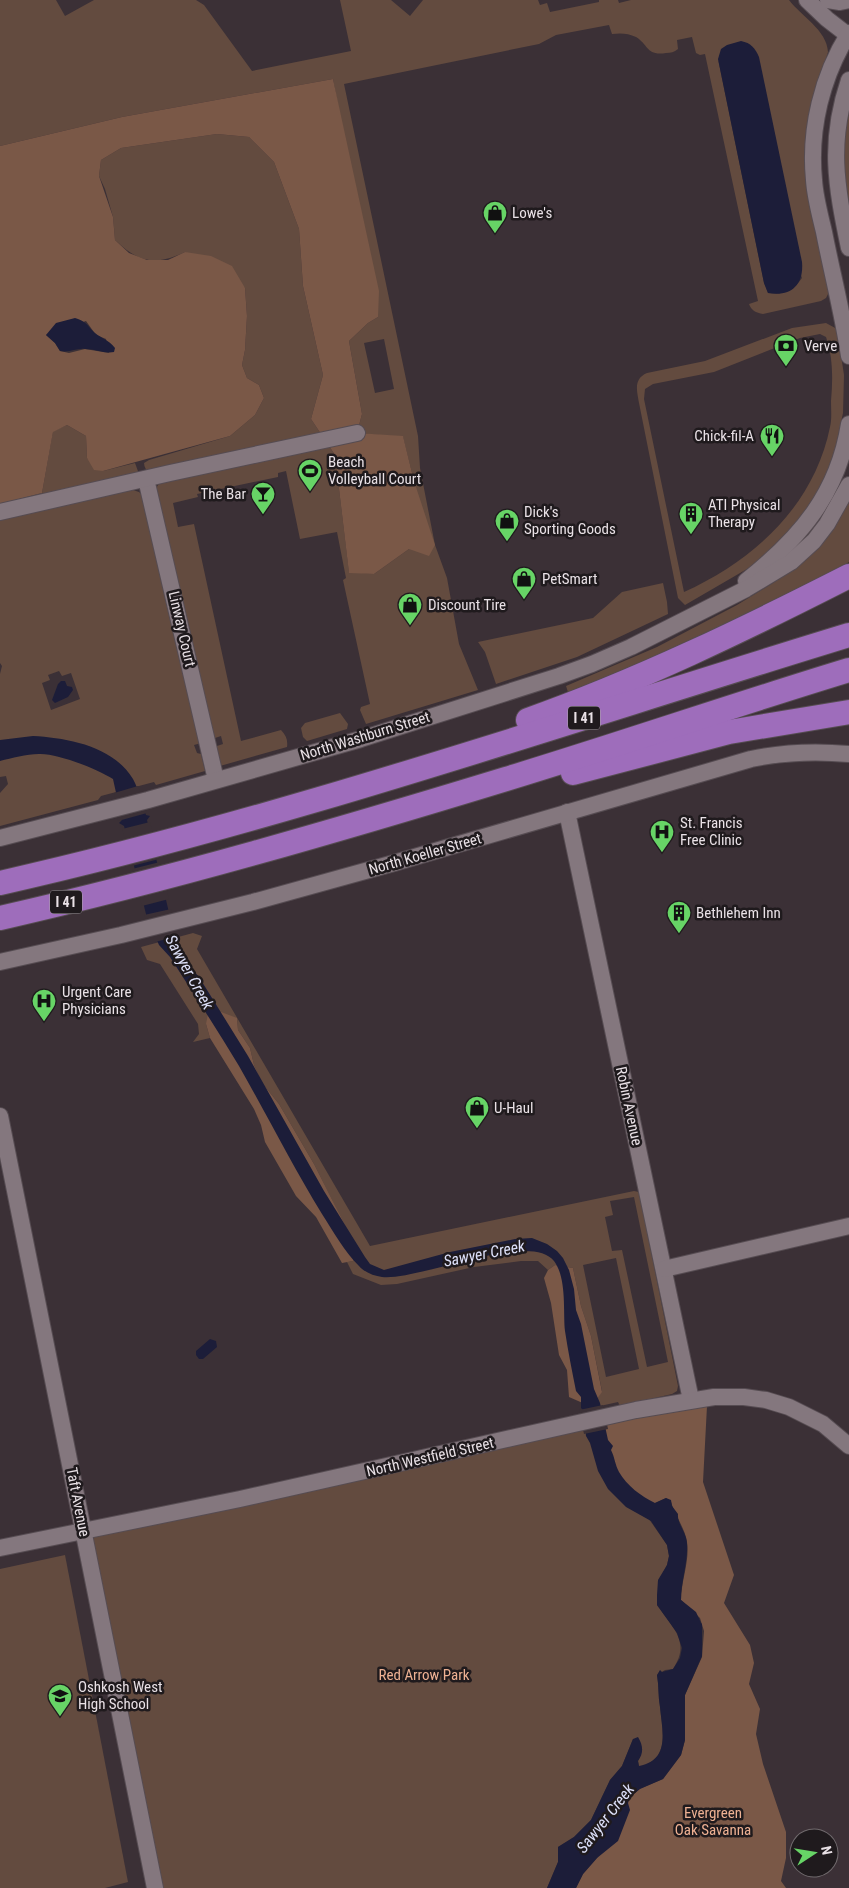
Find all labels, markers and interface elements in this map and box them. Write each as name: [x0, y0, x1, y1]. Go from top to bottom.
shop icon: Lowe's: [482, 200, 508, 234]
place label: Lowe's: [512, 204, 552, 222]
bank icon: Verve: [773, 333, 799, 367]
place label: Verve: [804, 337, 837, 355]
restaurant icon: Chick-fil-A: [759, 423, 785, 457]
place label: Chick-fil-A: [694, 427, 754, 445]
place label: Beach Volleyball Court: [328, 453, 421, 488]
sports icon: Beach Volleyball Court: [297, 458, 323, 492]
bar icon: The Bar: [250, 481, 276, 515]
place label: The Bar: [201, 485, 246, 503]
place label: ATI Physical Therapy: [708, 496, 780, 531]
building icon: ATI Physical Therapy: [678, 501, 704, 535]
place label: Dick's Sporting Goods: [524, 503, 616, 538]
shop icon: Dick's Sporting Goods: [494, 508, 520, 542]
shop icon: PetSmart: [511, 566, 537, 600]
place label: PetSmart: [542, 570, 597, 588]
street label: Linway Court: [165, 589, 199, 669]
shop icon: Discount Tire: [397, 592, 423, 626]
place label: Discount Tire: [428, 596, 506, 614]
road number: I 41: [568, 706, 600, 730]
street label: North Washburn Street: [298, 708, 432, 764]
place label: St. Francis Free Clinic: [680, 814, 743, 849]
hospital icon: St. Francis Free Clinic: [649, 819, 675, 853]
street label: North Koeller Street: [367, 829, 483, 879]
road number: I 41: [50, 890, 82, 914]
building icon: Bethlehem Inn: [666, 900, 692, 934]
place label: Bethlehem Inn: [696, 904, 781, 922]
water label: Sawyer Creek: [161, 932, 218, 1014]
place label: Urgent Care Physicians: [62, 983, 132, 1018]
hospital icon: Urgent Care Physicians: [31, 988, 57, 1022]
street label: Robin Avenue: [612, 1065, 646, 1147]
shop icon: U-Haul: [464, 1095, 490, 1129]
place label: U-Haul: [494, 1099, 533, 1117]
water label: Sawyer Creek: [442, 1236, 527, 1271]
street label: North Westfield Street: [365, 1434, 495, 1480]
street label: Taft Avenue: [62, 1466, 94, 1538]
park label: Red Arrow Park: [379, 1666, 470, 1684]
place label: Oshkosh West High School: [78, 1678, 162, 1713]
school or university icon: Oshkosh West High School: [47, 1683, 73, 1717]
water label: Sawyer Creek: [573, 1779, 639, 1857]
park label: Evergreen Oak Savanna: [675, 1804, 751, 1839]
north arrow: [789, 1828, 839, 1878]
text: N: [818, 1844, 835, 1856]

